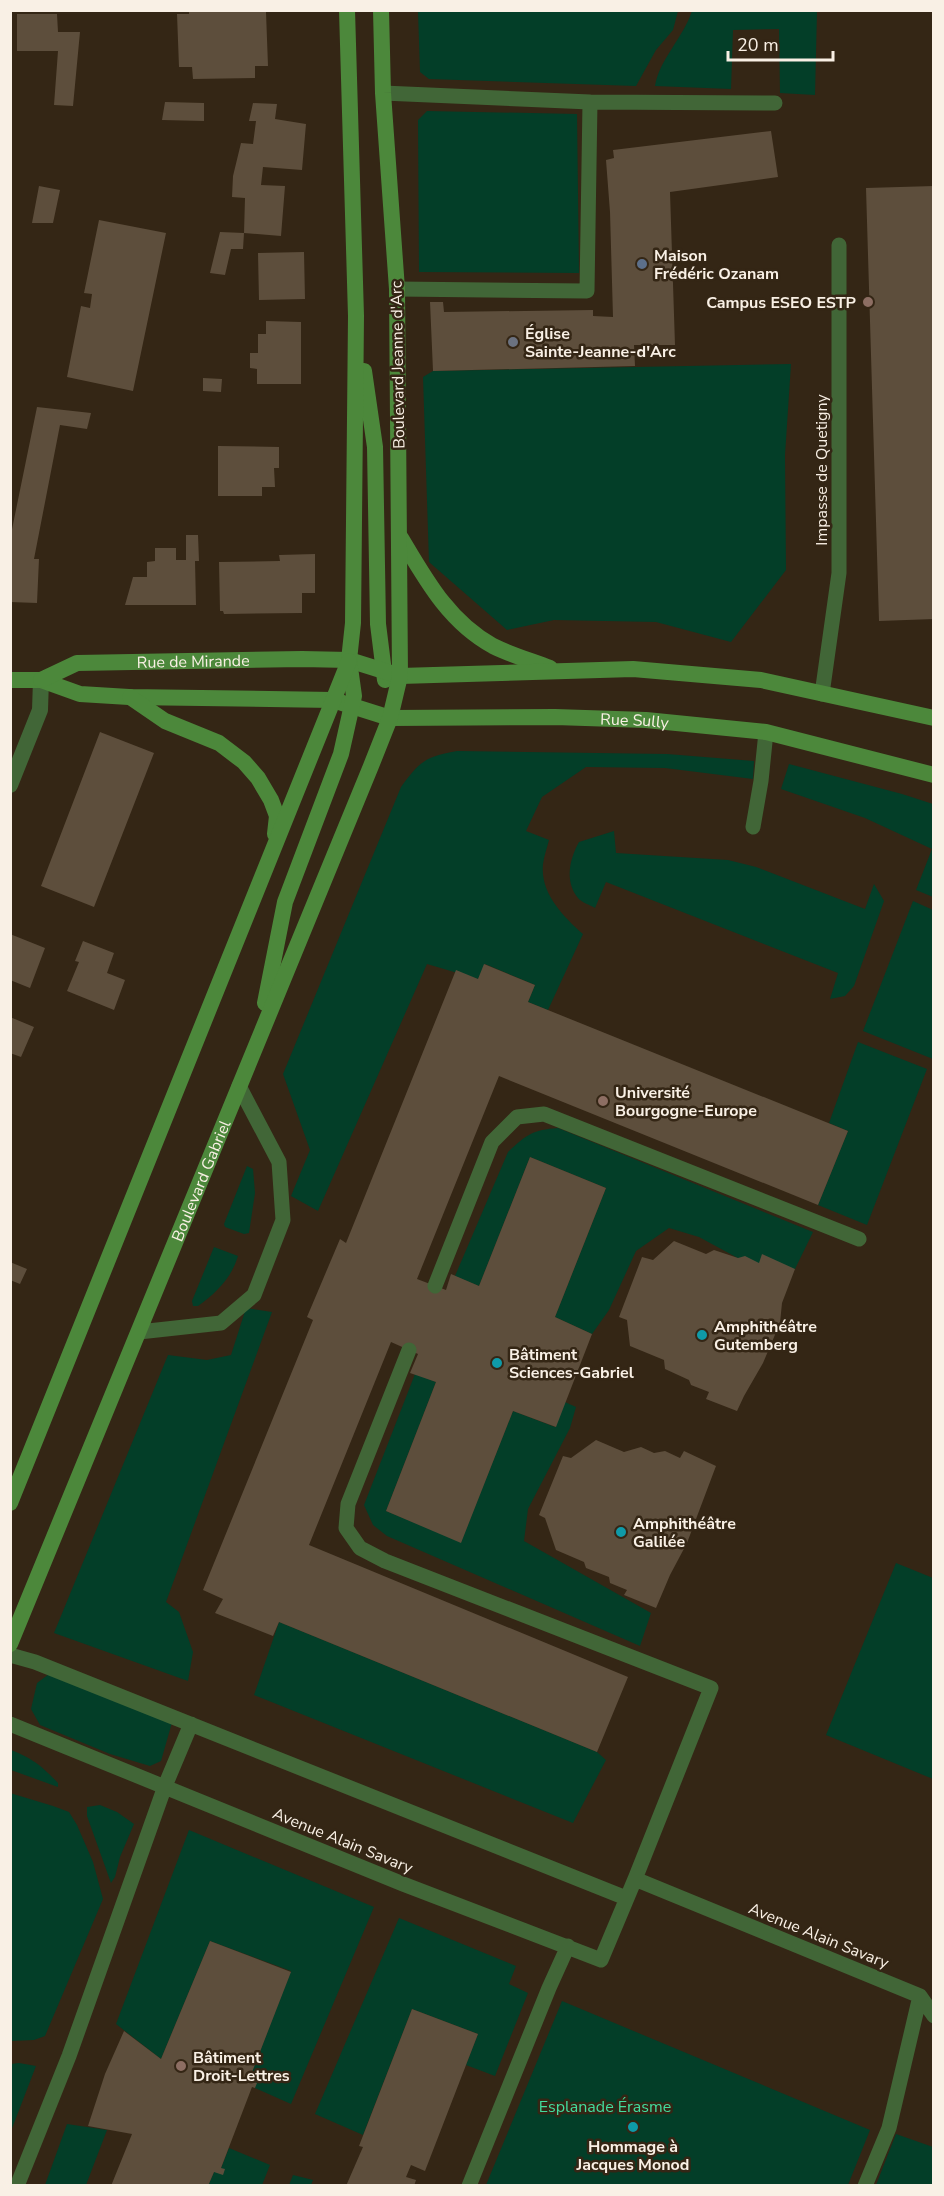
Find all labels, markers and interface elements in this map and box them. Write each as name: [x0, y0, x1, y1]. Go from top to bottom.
scale bar: [728, 24, 833, 62]
text: 20 m: [737, 33, 779, 57]
place label: Maison Frédéric Ozanam: [654, 245, 779, 285]
marker: Maison Frédéric Ozanam: [635, 257, 649, 271]
street label: Boulevard Jeanne d'Arc: [386, 280, 410, 449]
place label: Campus ESEO ESTP: [706, 292, 856, 314]
marker: Campus ESEO ESTP: [861, 295, 875, 309]
place label: Église Sainte-Jeanne-d'Arc: [525, 323, 676, 363]
marker: Église Sainte-Jeanne-d'Arc: [506, 335, 520, 349]
street label: Impasse de Quetigny: [811, 394, 833, 546]
street label: Rue de Mirande: [137, 650, 250, 674]
street label: Rue Sully: [600, 708, 671, 734]
place label: Université Bourgogne-Europe: [615, 1082, 757, 1122]
marker: Université Bourgogne-Europe: [596, 1094, 610, 1108]
street label: Boulevard Gabriel: [167, 1117, 236, 1245]
place label: Amphithéâtre Gutemberg: [714, 1316, 817, 1356]
marker: Amphithéâtre Gutemberg: [695, 1328, 709, 1342]
place label: Bâtiment Sciences-Gabriel: [509, 1344, 634, 1384]
marker: Bâtiment Sciences-Gabriel: [490, 1356, 504, 1370]
place label: Amphithéâtre Galilée: [633, 1513, 736, 1553]
marker: Amphithéâtre Galilée: [614, 1525, 628, 1539]
street label: Avenue Alain Savary: [269, 1803, 417, 1879]
street label: Avenue Alain Savary: [745, 1898, 893, 1974]
place label: Bâtiment Droit-Lettres: [193, 2047, 290, 2087]
marker: Bâtiment Droit-Lettres: [174, 2059, 188, 2073]
park label: Esplanade Érasme: [539, 2096, 671, 2118]
marker: Hommage à Jacques Monod: [626, 2120, 640, 2134]
place label: Hommage à Jacques Monod: [576, 2136, 689, 2176]

